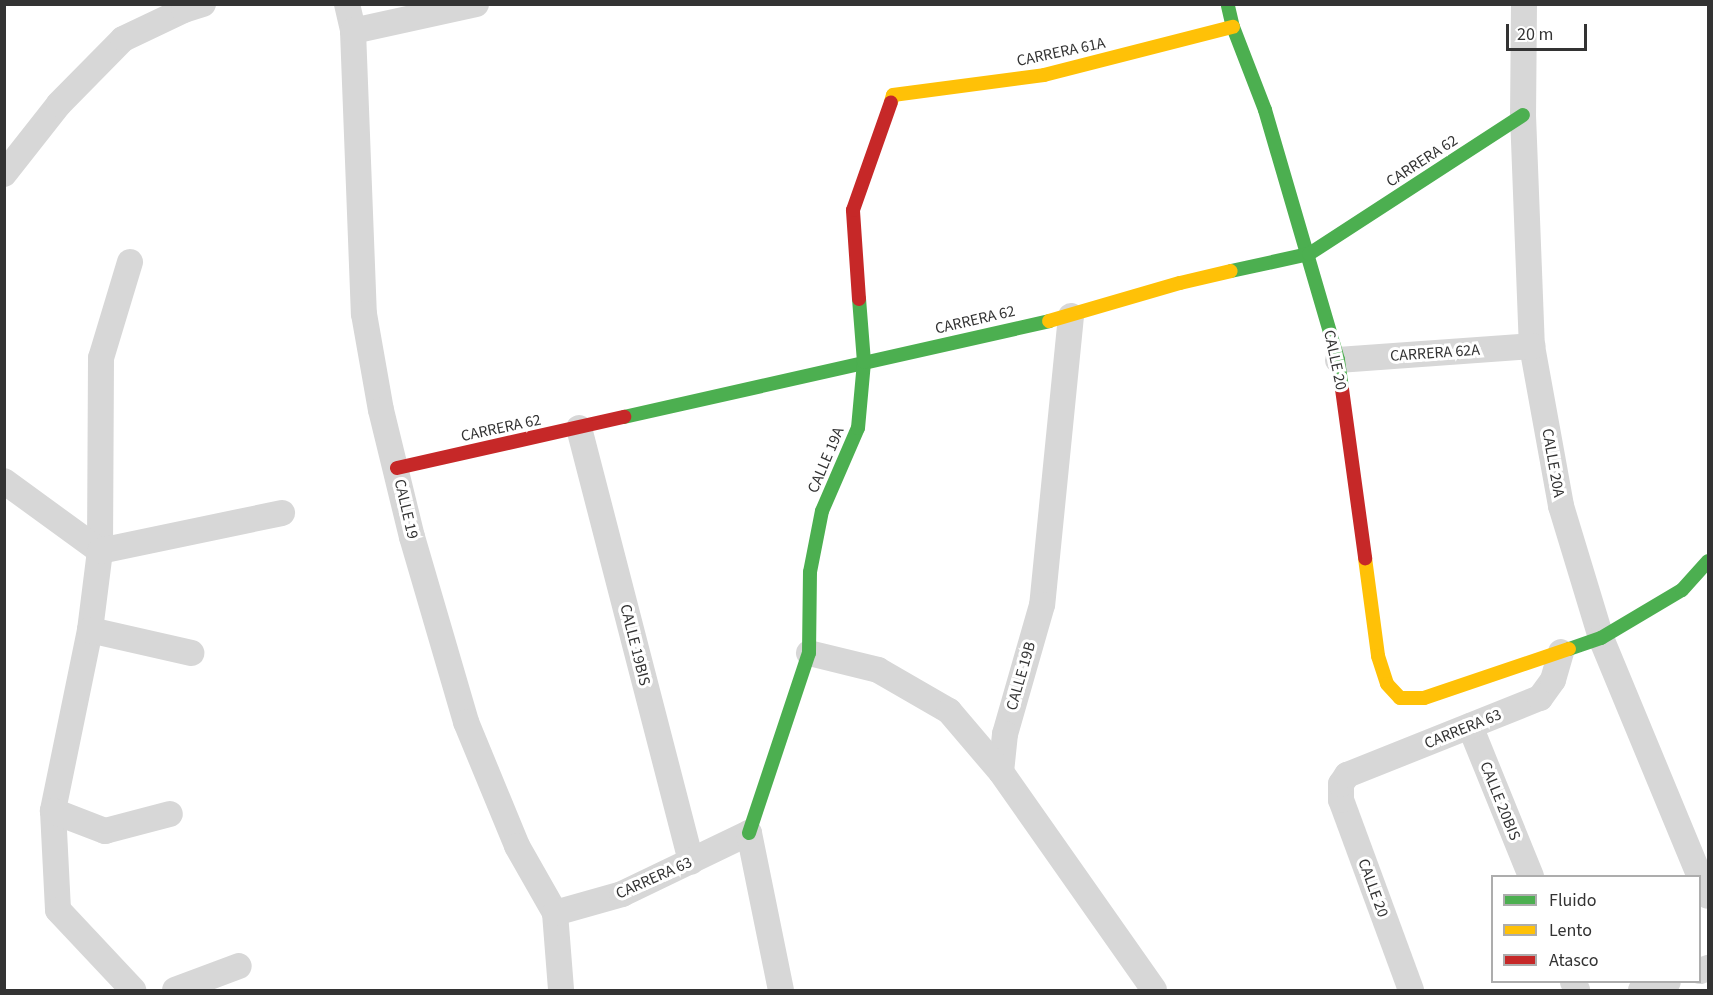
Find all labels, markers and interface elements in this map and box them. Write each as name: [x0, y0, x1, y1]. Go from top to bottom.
scale bar: [1509, 12, 1590, 50]
text: 20 m: [1517, 22, 1553, 47]
street label: CARRERA 61A: [1015, 33, 1107, 71]
street label: CARRERA 62: [1383, 131, 1461, 191]
street label: CARRERA 62: [933, 302, 1017, 338]
street label: CALLE 20: [1319, 328, 1351, 392]
street label: CARRERA 62A: [1389, 340, 1481, 366]
street label: CARRERA 62: [459, 410, 543, 446]
street label: CALLE 19A: [804, 424, 848, 496]
street label: CALLE 20A: [1538, 427, 1568, 499]
street label: CALLE 19: [390, 477, 422, 541]
street label: CALLE 19BIS: [616, 602, 654, 688]
street label: CALLE 19B: [1002, 640, 1040, 712]
street label: CARRERA 63: [1422, 705, 1504, 753]
street label: CALLE 20BIS: [1476, 759, 1524, 843]
street label: CARRERA 63: [613, 853, 695, 903]
street label: CALLE 20: [1354, 856, 1392, 920]
legend: [1491, 875, 1701, 983]
text: Fluido: [1549, 888, 1596, 913]
text: Lento: [1549, 918, 1592, 943]
text: Atasco: [1549, 948, 1598, 973]

